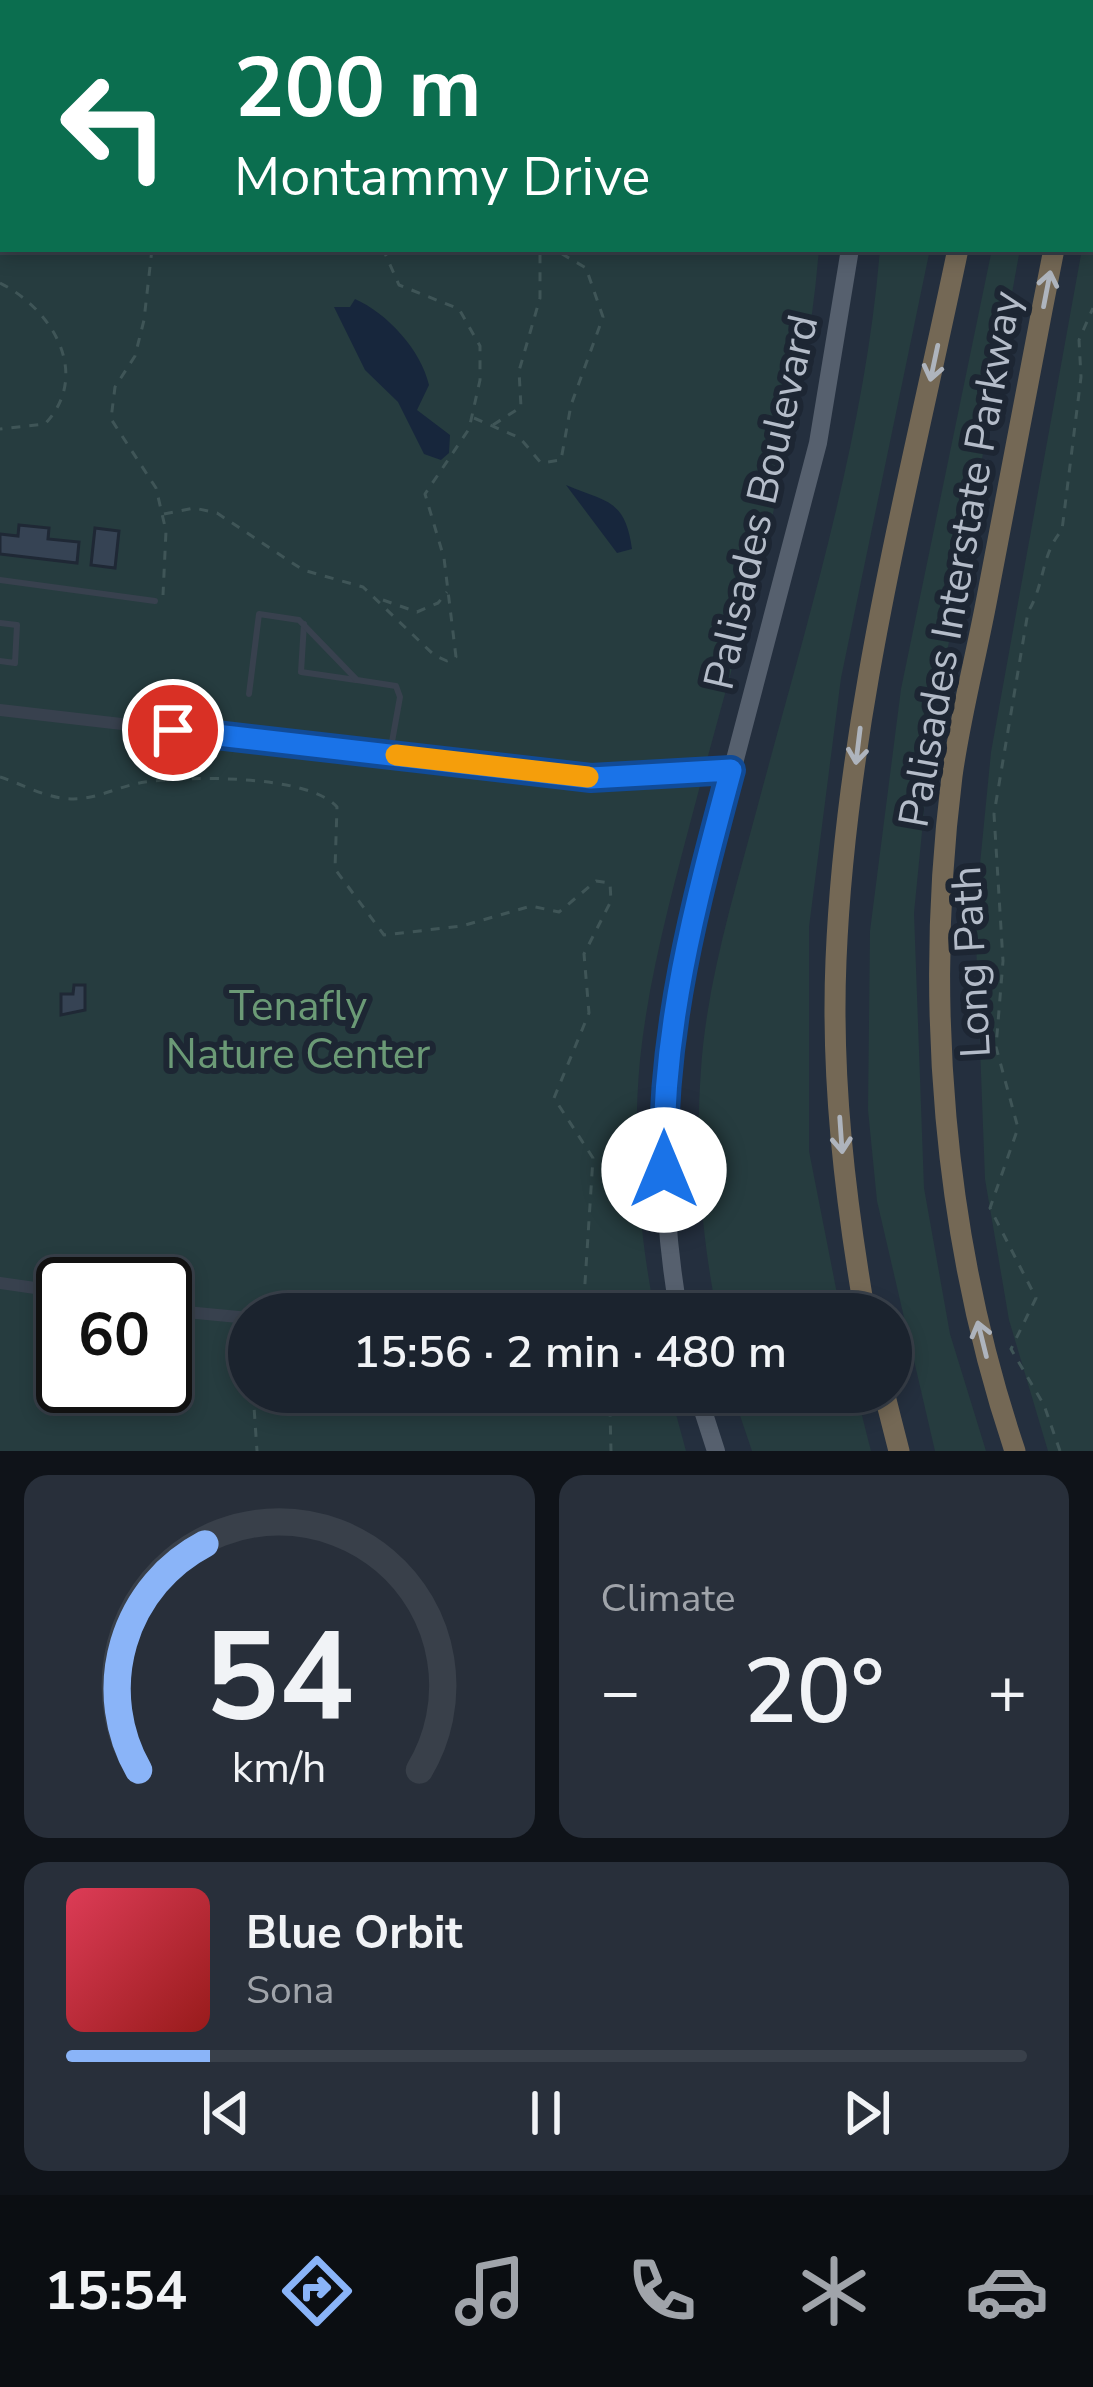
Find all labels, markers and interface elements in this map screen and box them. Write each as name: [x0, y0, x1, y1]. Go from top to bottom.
text: 200 m: [234, 31, 482, 146]
icon: left: [36, 48, 192, 204]
text: Montammy Drive: [234, 140, 650, 214]
one-way arrow: [1037, 271, 1059, 310]
street label: Palisades Interstate Parkway: [885, 287, 1036, 832]
street label: Palisades Boulevard: [691, 310, 832, 695]
one-way arrow: [922, 343, 944, 382]
pin: [122, 679, 224, 781]
icon: arrive: [140, 697, 206, 763]
one-way arrow: [846, 726, 869, 765]
street label: Long Path: [938, 865, 1005, 1059]
park label: Tenafly Nature Center: [166, 978, 430, 1083]
position arrow: [601, 1107, 727, 1233]
one-way arrow: [830, 1114, 853, 1153]
speed limit sign: 60: [36, 1257, 192, 1413]
one-way arrow: [970, 1320, 992, 1358]
text: 15:56 · 2 min · 480 m: [353, 1322, 787, 1383]
text: Climate: [601, 1572, 736, 1625]
text: 54: [204, 1593, 354, 1763]
text: 20°: [743, 1631, 885, 1754]
text: −: [601, 1647, 640, 1737]
text: +: [987, 1647, 1027, 1737]
text: km/h: [232, 1738, 327, 1796]
text: Blue Orbit: [246, 1903, 463, 1964]
text: Sona: [246, 1964, 335, 2017]
icon: previous: [193, 2080, 259, 2146]
icon: pause: [513, 2080, 579, 2146]
icon: next: [834, 2080, 900, 2146]
icon: directions: [275, 2249, 359, 2333]
icon: music: [448, 2249, 532, 2333]
icon: phone: [620, 2249, 704, 2333]
icon: climate: [792, 2249, 876, 2333]
icon: car: [965, 2249, 1049, 2333]
text: 15:54: [44, 2254, 187, 2328]

